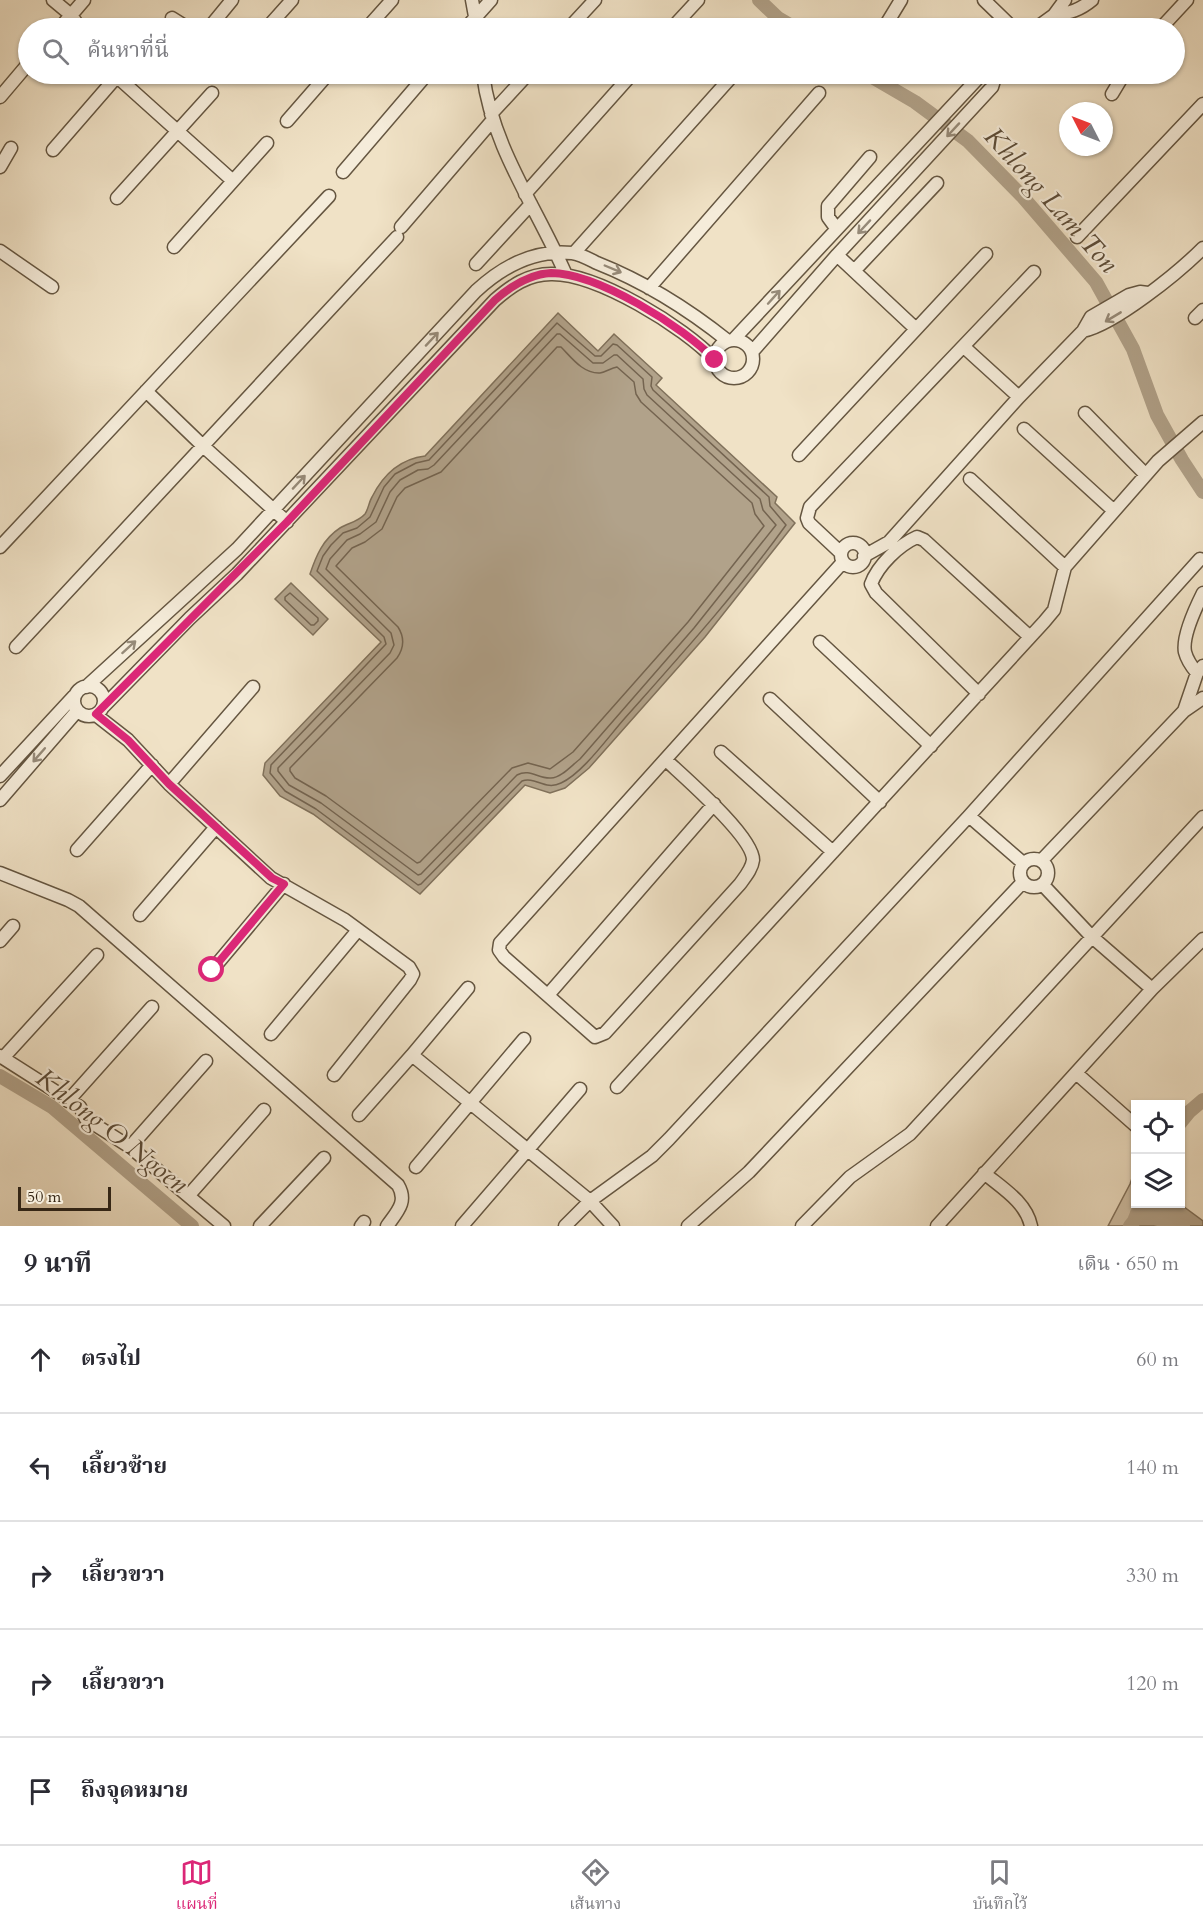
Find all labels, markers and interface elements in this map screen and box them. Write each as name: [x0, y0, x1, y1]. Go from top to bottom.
search box: [18, 18, 1185, 84]
icon: search: [39, 35, 72, 68]
text: ค้นหาที่นี่: [87, 35, 169, 65]
north arrow: [1059, 102, 1113, 156]
water label: Khlong Lam Ton: [976, 119, 1126, 281]
one-way arrow: [946, 122, 960, 137]
one-way arrow: [856, 219, 871, 234]
one-way arrow: [603, 264, 621, 275]
one-way arrow: [767, 289, 781, 304]
one-way arrow: [1105, 311, 1122, 323]
one-way arrow: [425, 332, 439, 347]
route end: [701, 346, 727, 372]
one-way arrow: [292, 475, 306, 490]
one-way arrow: [122, 640, 137, 654]
one-way arrow: [32, 748, 46, 763]
route start: [198, 956, 224, 982]
water label: Khlong O Ngoen: [28, 1060, 196, 1202]
map controls: [1131, 1100, 1185, 1208]
button: locate: [1131, 1100, 1185, 1154]
button: layers: [1131, 1154, 1185, 1208]
scale bar: [18, 1184, 111, 1212]
text: 50 m: [27, 1186, 61, 1208]
text: 9 นาที: [24, 1246, 92, 1281]
text: เดิน · 650 m: [1077, 1250, 1179, 1277]
icon: ahead: [24, 1343, 57, 1376]
text: ตรงไป: [81, 1343, 141, 1373]
text: 60 m: [1136, 1346, 1179, 1373]
icon: left: [24, 1451, 57, 1484]
text: เลี้ยวซ้าย: [81, 1451, 167, 1481]
text: 140 m: [1126, 1454, 1179, 1481]
icon: right: [24, 1559, 57, 1592]
text: เลี้ยวขวา: [81, 1559, 165, 1589]
text: 330 m: [1126, 1562, 1179, 1589]
icon: right: [24, 1667, 57, 1700]
text: เลี้ยวขวา: [81, 1667, 165, 1697]
text: 120 m: [1126, 1670, 1179, 1697]
icon: arrive: [24, 1775, 57, 1808]
text: ถึงจุดหมาย: [81, 1775, 188, 1805]
tab: แผนที่: [176, 1856, 218, 1918]
tab: เส้นทาง: [569, 1856, 621, 1918]
tab: บันทึกไว้: [973, 1856, 1027, 1918]

